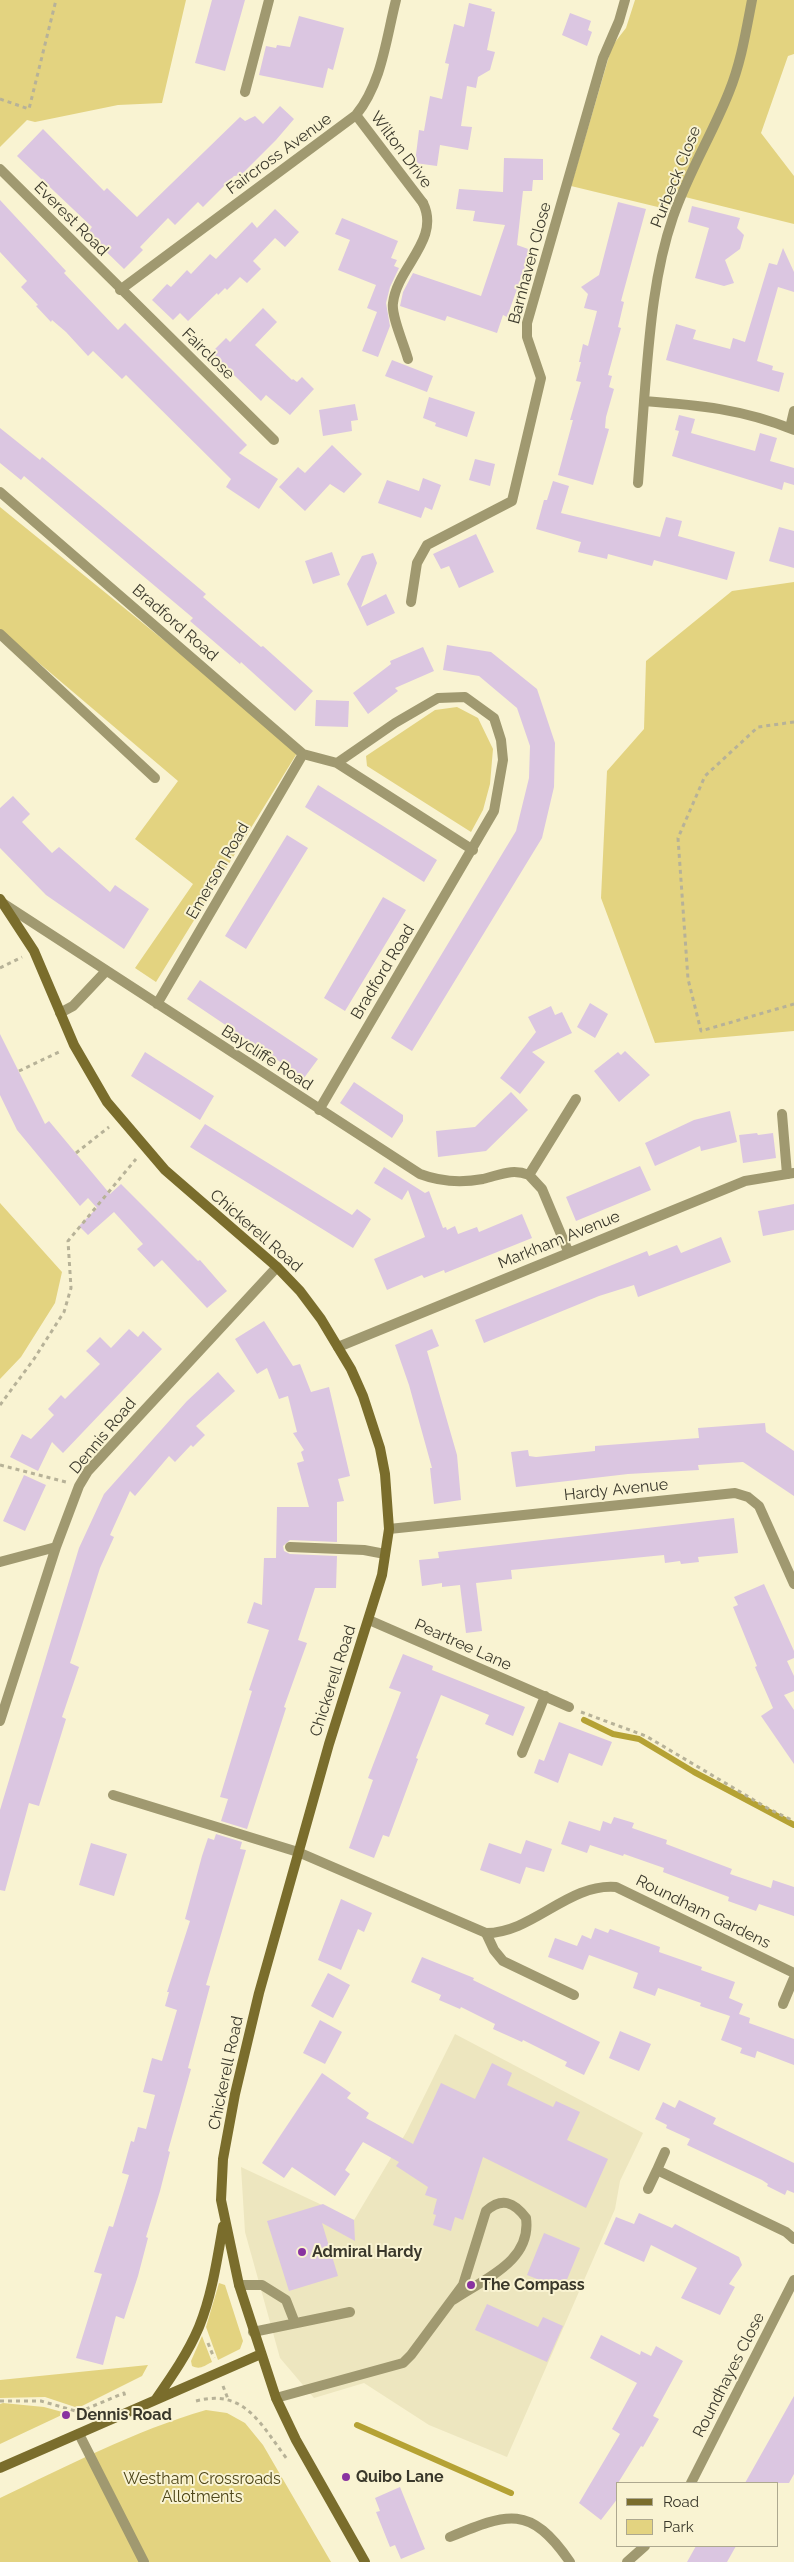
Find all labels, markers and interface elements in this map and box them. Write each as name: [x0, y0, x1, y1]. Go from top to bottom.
street label: Wilton Drive: [366, 108, 436, 192]
street label: Faircross Avenue: [223, 109, 335, 199]
street label: Purbeck Close: [647, 123, 705, 231]
street label: Everest Road: [30, 178, 112, 260]
street label: Barnhaven Close: [505, 200, 555, 326]
street label: Fairclose: [178, 324, 238, 384]
street label: Bradford Road: [128, 581, 222, 665]
street label: Emerson Road: [183, 819, 253, 923]
street label: Bradford Road: [347, 921, 419, 1023]
street label: Baycliffe Road: [218, 1021, 316, 1095]
street label: Chickerell Road: [206, 1186, 306, 1276]
street label: Markham Avenue: [495, 1207, 623, 1273]
street label: Dennis Road: [66, 1394, 140, 1478]
street label: Hardy Avenue: [563, 1475, 669, 1505]
street label: Peartree Lane: [412, 1615, 514, 1675]
street label: Chickerell Road: [306, 1623, 360, 1739]
street label: Roundham Gardens: [633, 1871, 773, 1953]
street label: Chickerell Road: [205, 2014, 247, 2132]
place label: Admiral Hardy: [312, 2242, 422, 2262]
marker: Admiral Hardy: [296, 2246, 308, 2258]
place label: The Compass: [481, 2275, 585, 2295]
marker: The Compass: [465, 2279, 477, 2291]
street label: Roundhayes Close: [689, 2309, 769, 2441]
place label: Dennis Road: [76, 2405, 172, 2425]
marker: Dennis Road: [60, 2409, 72, 2421]
place label: Quibo Lane: [356, 2467, 444, 2487]
park label: Westham Crossroads Allotments: [123, 2469, 281, 2507]
marker: Quibo Lane: [340, 2471, 352, 2483]
legend: [616, 2482, 779, 2547]
text: Road: [663, 2493, 699, 2511]
text: Park: [663, 2518, 694, 2536]

